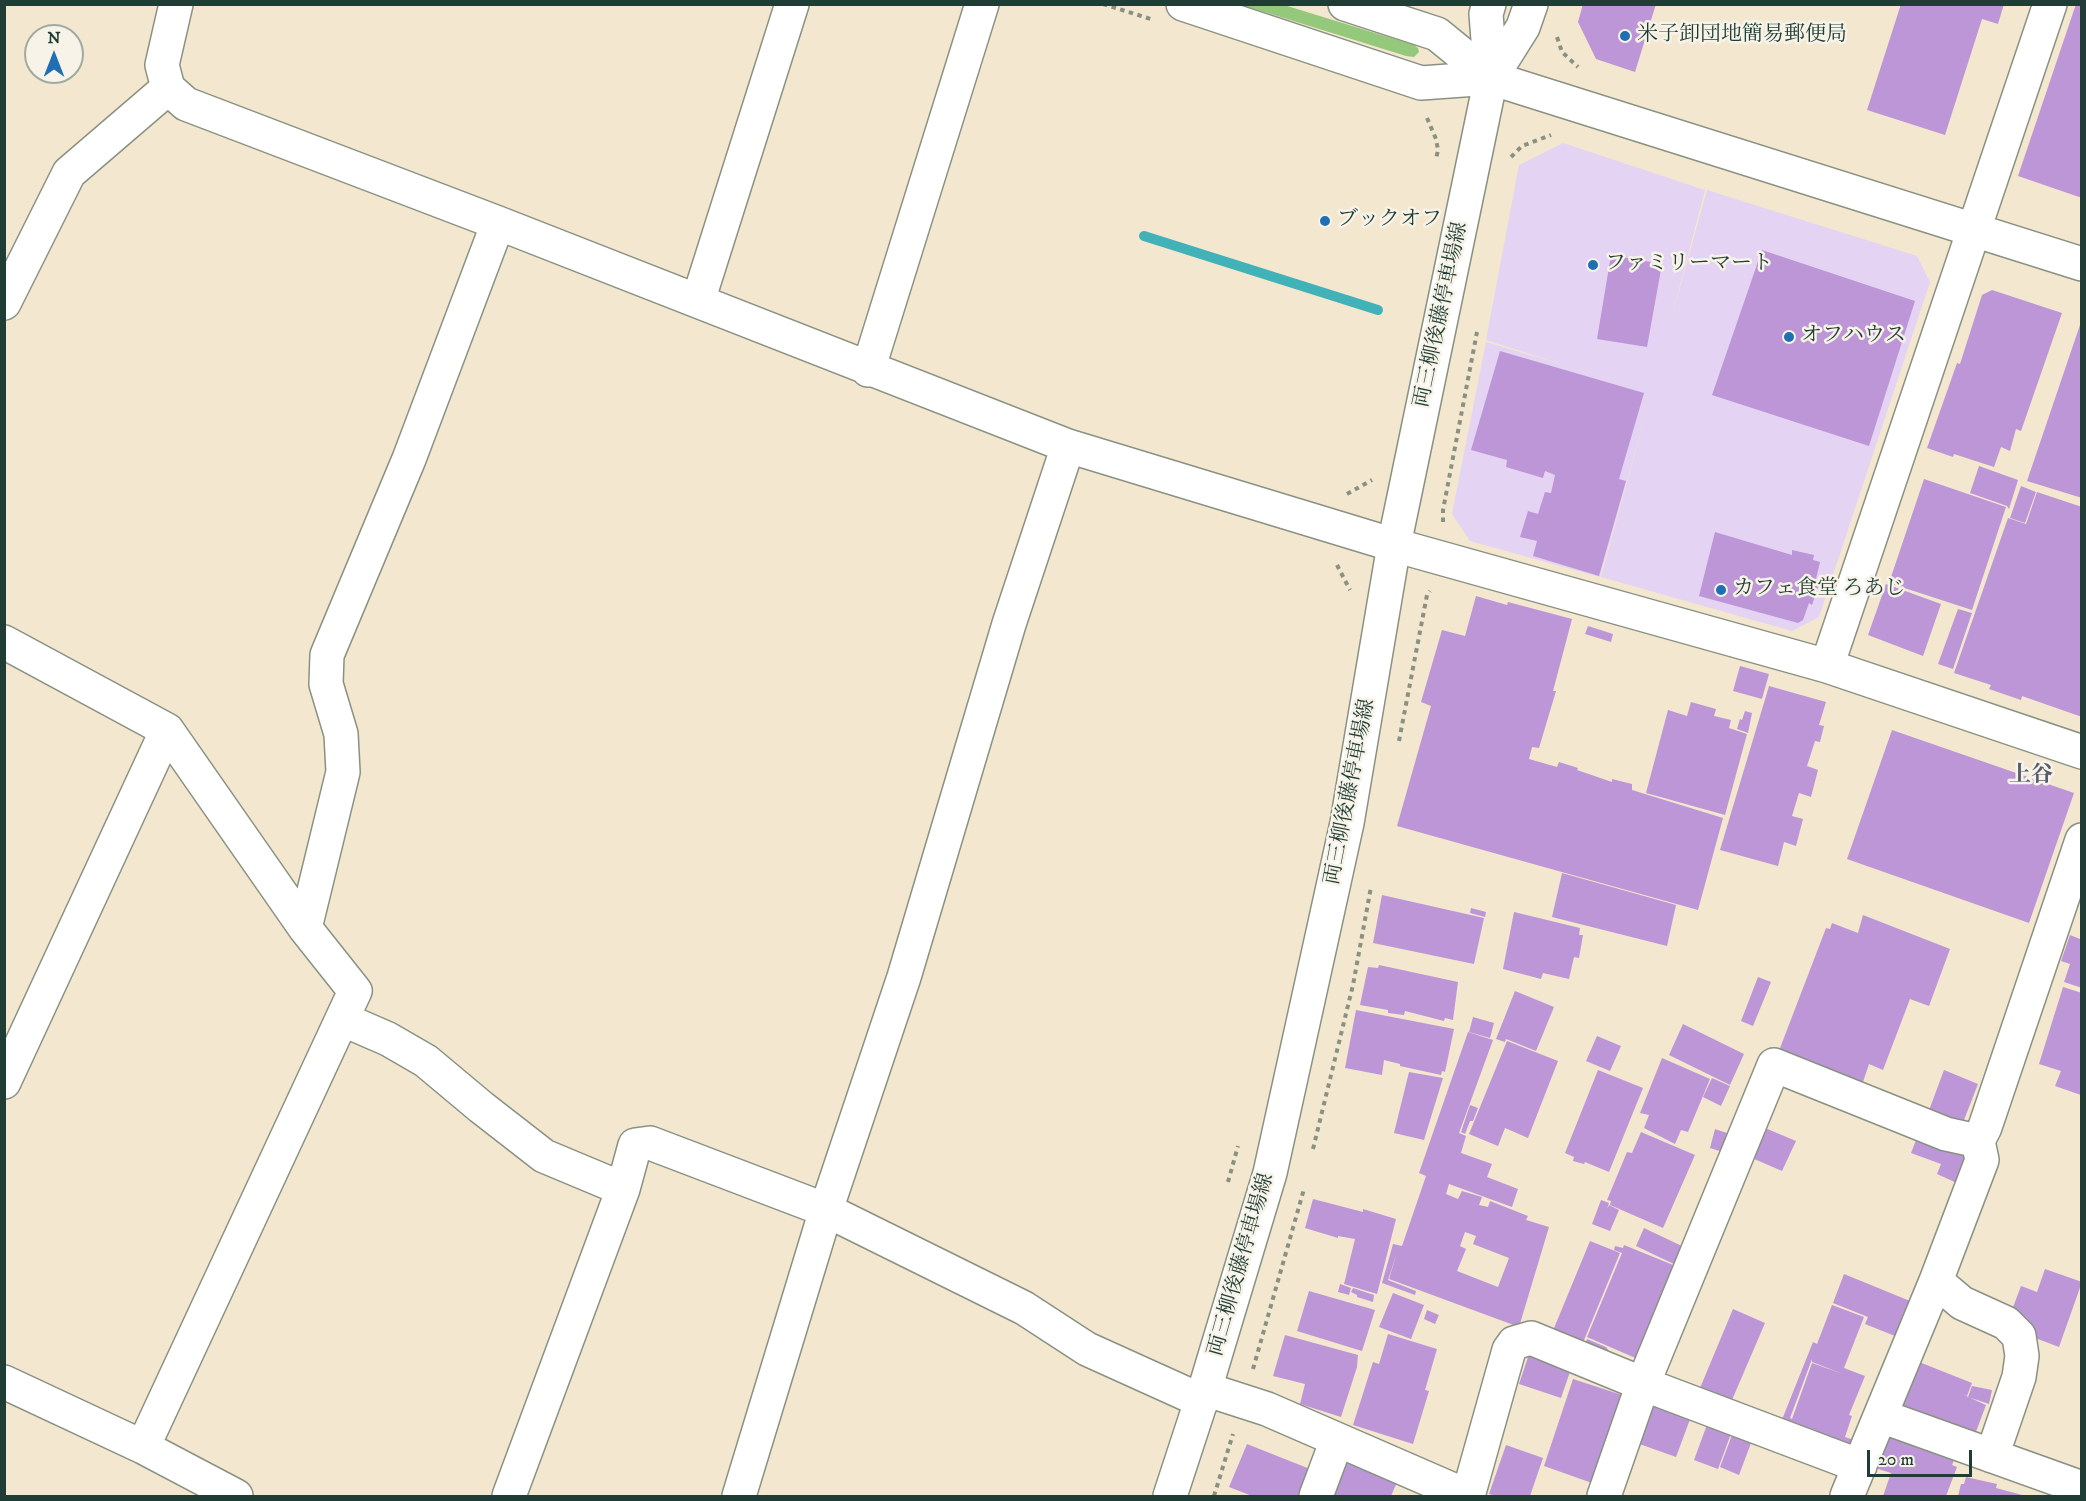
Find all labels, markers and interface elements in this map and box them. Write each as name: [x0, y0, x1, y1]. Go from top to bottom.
place label: 米子卸団地簡易郵便局: [1637, 23, 1847, 49]
north arrow: [24, 24, 84, 84]
text: N: [47, 28, 61, 48]
marker: 米子卸団地簡易郵便局: [1618, 29, 1632, 43]
place label: ブックオフ: [1337, 208, 1442, 234]
marker: ブックオフ: [1318, 214, 1332, 228]
street label: 両三柳後藤停車場線: [1410, 220, 1474, 410]
place label: ファミリーマート: [1605, 252, 1773, 278]
marker: ファミリーマート: [1586, 258, 1600, 272]
place label: オフハウス: [1801, 324, 1906, 350]
marker: オフハウス: [1782, 330, 1796, 344]
place label: カフェ食堂 ろあじ: [1733, 577, 1906, 603]
marker: カフェ食堂 ろあじ: [1714, 583, 1728, 597]
street label: 両三柳後藤停車場線: [1321, 697, 1381, 887]
district label: 上谷: [2009, 763, 2053, 789]
street label: 両三柳後藤停車場線: [1204, 1171, 1280, 1359]
scale bar: [1870, 1438, 1975, 1476]
text: 20 m: [1878, 1449, 1914, 1471]

